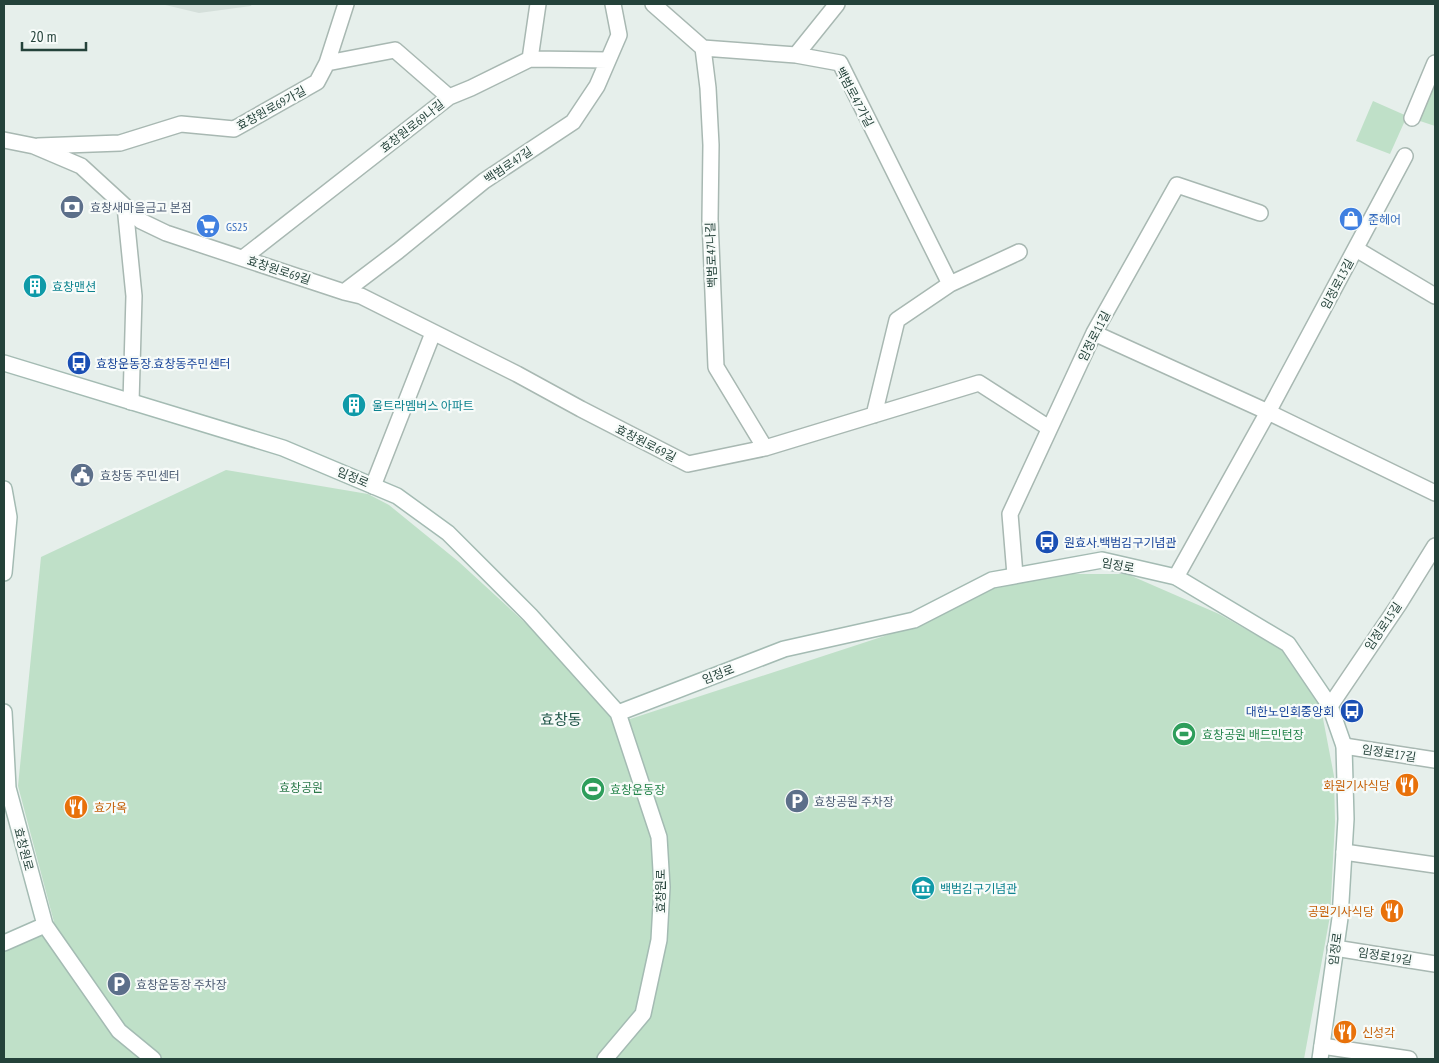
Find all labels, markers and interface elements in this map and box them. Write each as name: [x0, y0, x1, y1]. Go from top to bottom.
scale bar: [22, 20, 86, 52]
text: 20 m: [30, 27, 56, 46]
street label: 백범로47가길: [833, 64, 877, 130]
street label: 효창원로69가길: [234, 83, 308, 133]
street label: 효창원로69나길: [377, 96, 447, 156]
street label: 백범로47길: [481, 143, 535, 187]
bank icon: 효창새마을금고 본점: [59, 194, 85, 220]
place label: 효창새마을금고 본점: [90, 200, 192, 215]
shop icon: 준헤어: [1338, 206, 1364, 232]
place label: 준헤어: [1368, 212, 1401, 227]
supermarket icon: GS25: [195, 213, 221, 239]
place label: GS25: [226, 219, 248, 234]
street label: 백범로47나길: [702, 222, 720, 288]
street label: 효창원로69길: [245, 253, 313, 287]
street label: 임정로13길: [1317, 256, 1357, 312]
building icon: 효창맨션: [22, 273, 48, 299]
place label: 효창맨션: [52, 279, 96, 294]
street label: 임정로11길: [1075, 308, 1113, 364]
bus stop icon: 효창운동장.효창동주민센터: [66, 350, 92, 376]
place label: 효창운동장.효창동주민센터: [96, 356, 231, 371]
building icon: 울트라멤버스 아파트: [341, 392, 367, 418]
place label: 울트라멤버스 아파트: [372, 398, 474, 413]
street label: 효창원로69길: [613, 421, 679, 465]
public building icon: 효창동 주민센터: [69, 462, 95, 488]
street label: 임정로: [335, 464, 371, 490]
place label: 효창동 주민센터: [100, 468, 180, 483]
bus stop icon: 원효사.백범김구기념관: [1034, 529, 1060, 555]
place label: 원효사.백범김구기념관: [1064, 535, 1177, 550]
street label: 임정로: [1100, 555, 1136, 575]
street label: 임정로15길: [1361, 599, 1405, 653]
street label: 임정로: [700, 661, 736, 687]
bus stop icon: 대한노인회중앙회: [1339, 698, 1365, 724]
place label: 대한노인회중앙회: [1246, 704, 1334, 719]
district label: 효창동: [540, 710, 582, 729]
sports icon: 효창공원 배드민턴장: [1171, 721, 1197, 747]
place label: 효창공원 배드민턴장: [1202, 727, 1304, 742]
street label: 임정로17길: [1361, 741, 1417, 765]
restaurant icon: 화원기사식당: [1394, 772, 1420, 798]
sports icon: 효창운동장: [580, 776, 606, 802]
place label: 화원기사식당: [1324, 778, 1390, 793]
park label: 효창공원: [279, 780, 323, 795]
place label: 효창운동장: [610, 782, 665, 797]
parking icon: 효창공원 주차장: [784, 788, 810, 814]
restaurant icon: 효가옥: [63, 794, 89, 820]
place label: 효창공원 주차장: [814, 794, 894, 809]
place label: 효가옥: [94, 800, 127, 815]
street label: 효창원로: [11, 826, 37, 872]
street label: 효창원로: [653, 869, 668, 913]
museum icon: 백범김구기념관: [910, 875, 936, 901]
place label: 백범김구기념관: [940, 881, 1017, 896]
restaurant icon: 공원기사식당: [1379, 898, 1405, 924]
place label: 공원기사식당: [1308, 904, 1374, 919]
street label: 임정로: [1325, 932, 1345, 966]
street label: 임정로19길: [1357, 944, 1413, 968]
parking icon: 효창운동장 주차장: [106, 971, 132, 997]
place label: 효창운동장 주차장: [136, 977, 227, 992]
restaurant icon: 신성각: [1332, 1019, 1358, 1045]
place label: 신성각: [1362, 1025, 1395, 1040]

